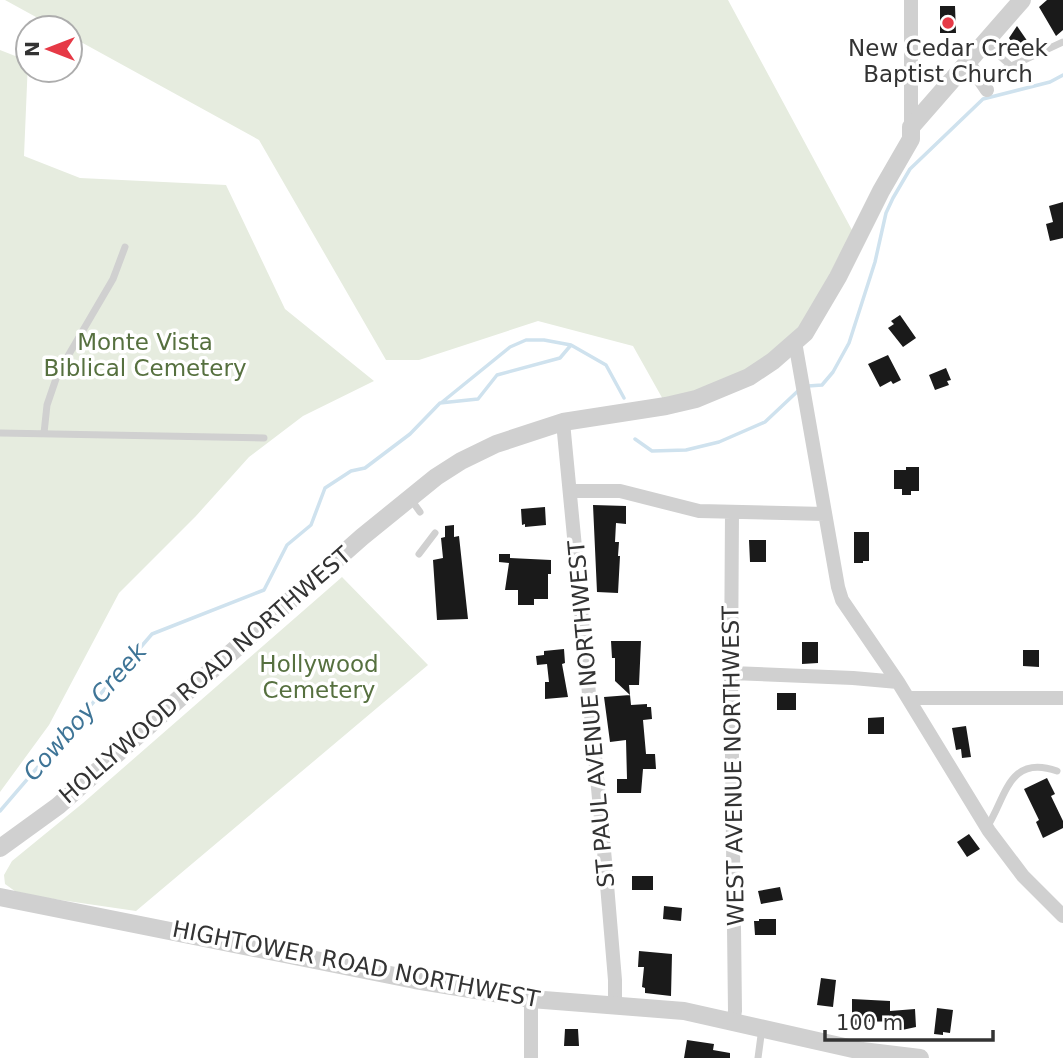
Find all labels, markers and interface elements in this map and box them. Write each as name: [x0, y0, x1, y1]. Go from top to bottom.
north arrow: [14, 14, 84, 84]
marker: New Cedar Creek Baptist Church: [940, 15, 956, 31]
place label: New Cedar Creek Baptist Church: [848, 35, 1049, 87]
text: N: [21, 41, 43, 57]
park label: Monte Vista Biblical Cemetery: [44, 329, 247, 381]
street label: ST PAUL AVENUE NORTHWEST: [563, 538, 619, 889]
street label: HOLLYWOOD ROAD NORTHWEST: [54, 541, 357, 809]
street label: WEST AVENUE NORTHWEST: [717, 605, 749, 926]
water label: Cowboy Creek: [18, 637, 153, 786]
park label: Hollywood Cemetery: [259, 651, 379, 703]
street label: HIGHTOWER ROAD NORTHWEST: [170, 916, 543, 1013]
scale bar: [825, 998, 993, 1042]
text: 100 m: [836, 1011, 903, 1035]

